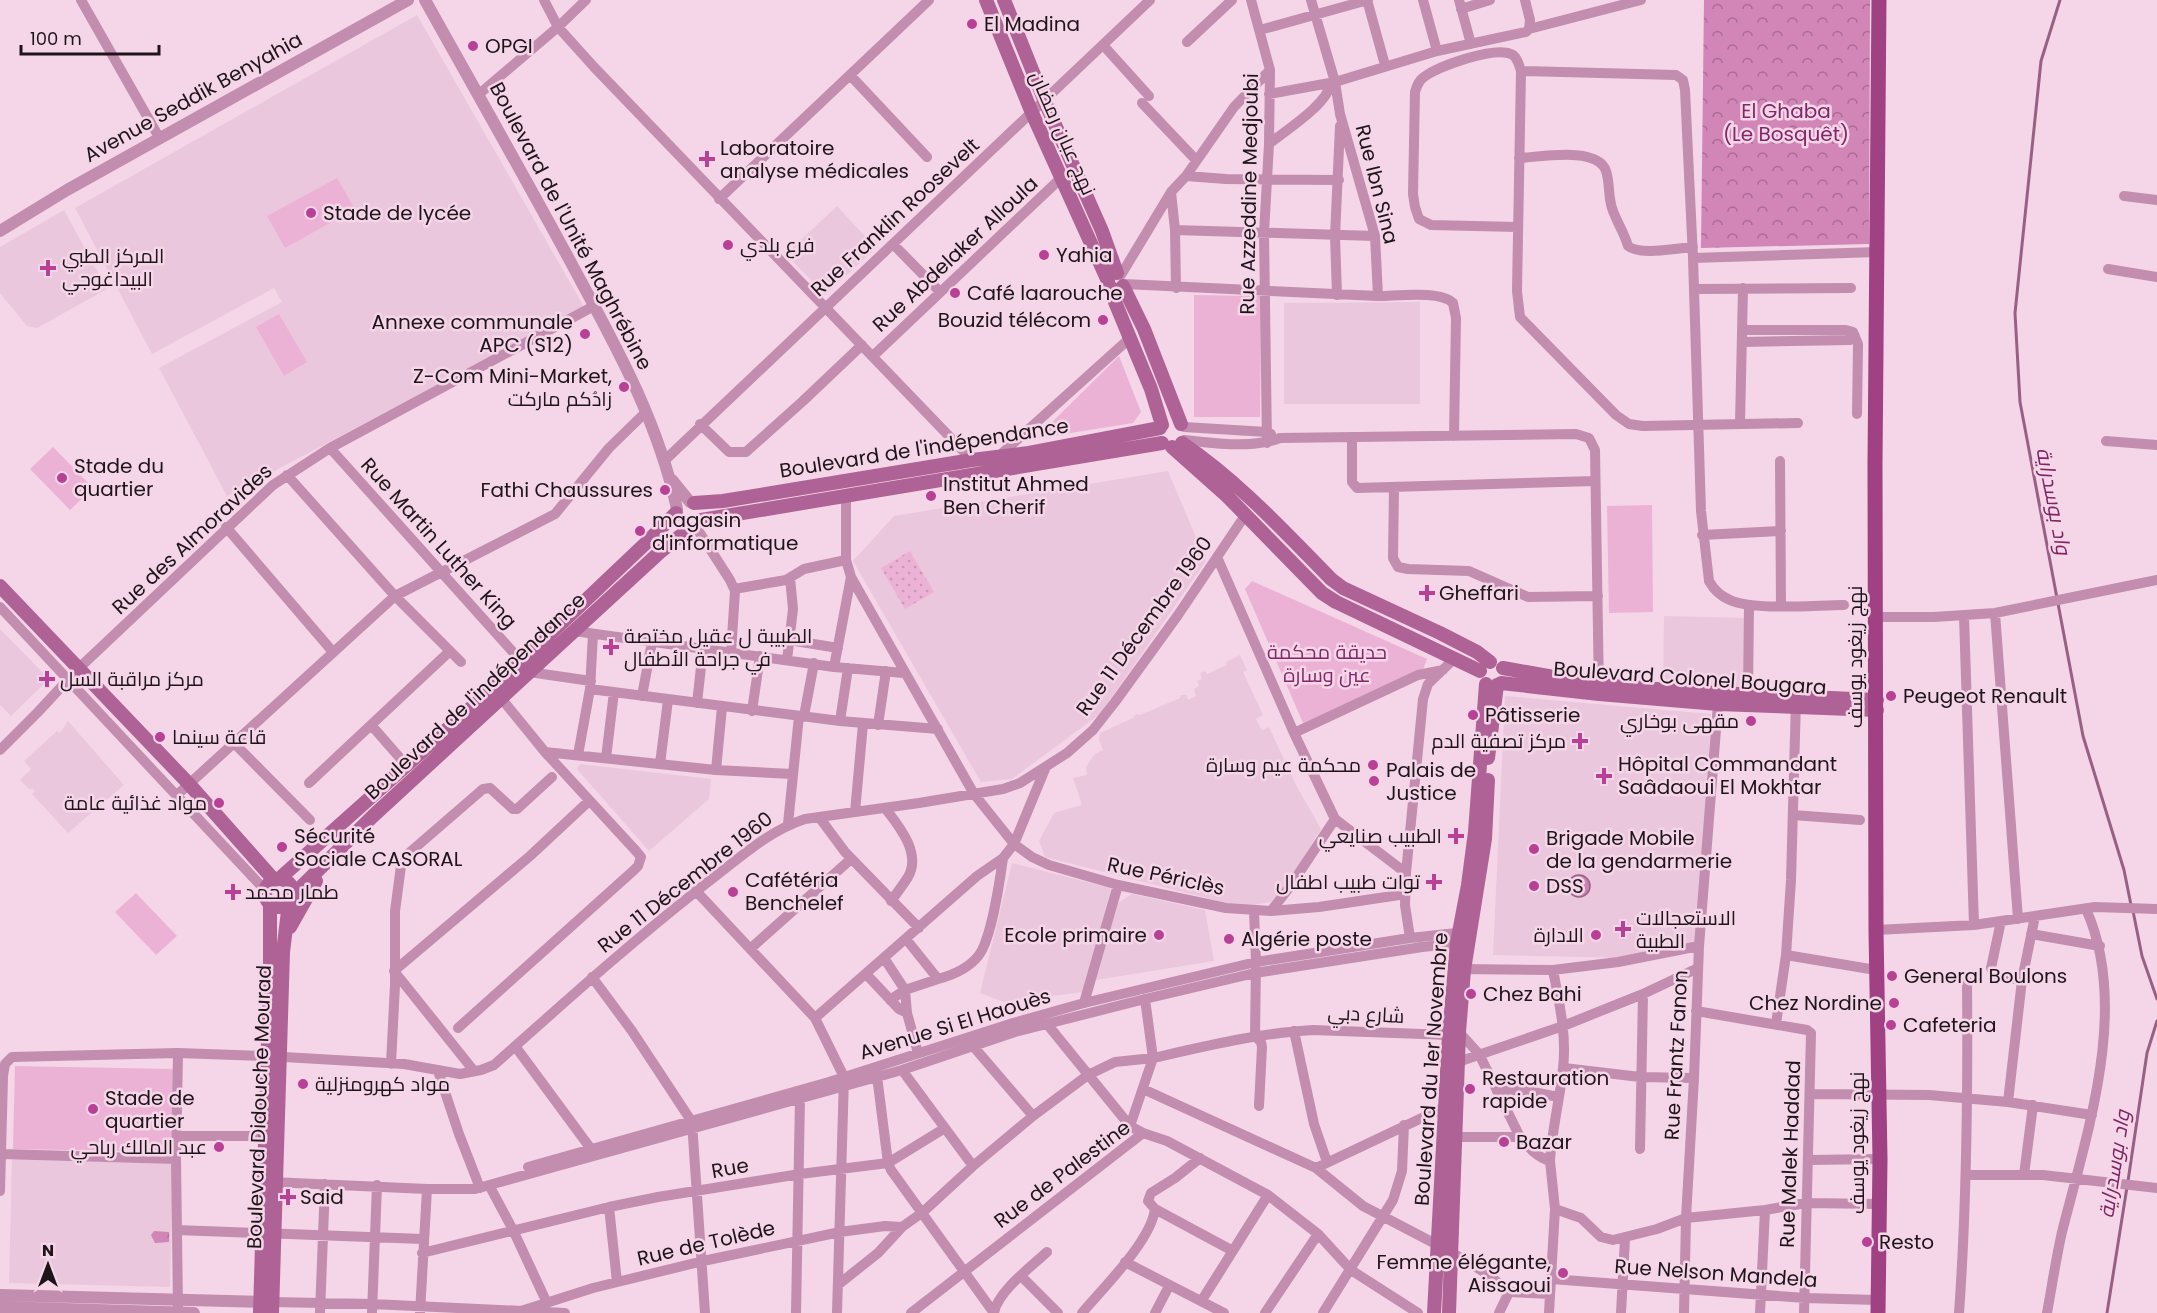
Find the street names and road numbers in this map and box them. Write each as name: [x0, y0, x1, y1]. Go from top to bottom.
street label: Avenue Seddik Benyahia: [79, 25, 307, 169]
street label: نهج عبان رمضان: [1023, 67, 1103, 199]
street label: Rue Azzeddine Medjoubi: [1233, 73, 1265, 315]
street label: Boulevard de l'Unité Maghrébine: [483, 77, 659, 375]
street label: Rue Ibn Sina: [1349, 121, 1405, 247]
street label: Rue Franklin Roosevelt: [805, 131, 985, 303]
street label: Rue Abdelaker Alloula: [866, 170, 1044, 338]
street label: Boulevard de l'indépendance: [777, 411, 1071, 485]
street label: Rue Martin Luther King: [355, 451, 523, 635]
street label: Rue des Almoravides: [106, 457, 278, 621]
street label: Rue 11 Décembre 1960: [1069, 531, 1219, 721]
street label: Boulevard de l'indépendance: [359, 586, 591, 806]
street label: نهج زيغود يوسف: [1841, 586, 1869, 728]
street label: Boulevard Colonel Bougara: [1553, 654, 1827, 702]
street label: Rue 11 Décembre 1960: [591, 805, 779, 959]
street label: Rue Périclès: [1105, 850, 1227, 902]
street label: Boulevard du 1er Novembre: [1407, 931, 1455, 1207]
street label: Boulevard Didouche Mourad: [240, 964, 278, 1250]
street label: Rue Frantz Fanon: [1658, 969, 1694, 1141]
street label: Avenue Si El Haouès: [856, 982, 1054, 1066]
street label: شارع دبي: [1327, 998, 1405, 1032]
street label: Rue Malek Haddad: [1773, 1060, 1807, 1248]
street label: نهج زيغود يوسف: [1843, 1072, 1871, 1214]
street label: Rue de Palestine: [988, 1113, 1136, 1235]
street label: Rue: [709, 1151, 751, 1185]
street label: Rue de Tolède: [634, 1214, 778, 1272]
street label: Rue Nelson Mandela: [1614, 1252, 1818, 1294]

